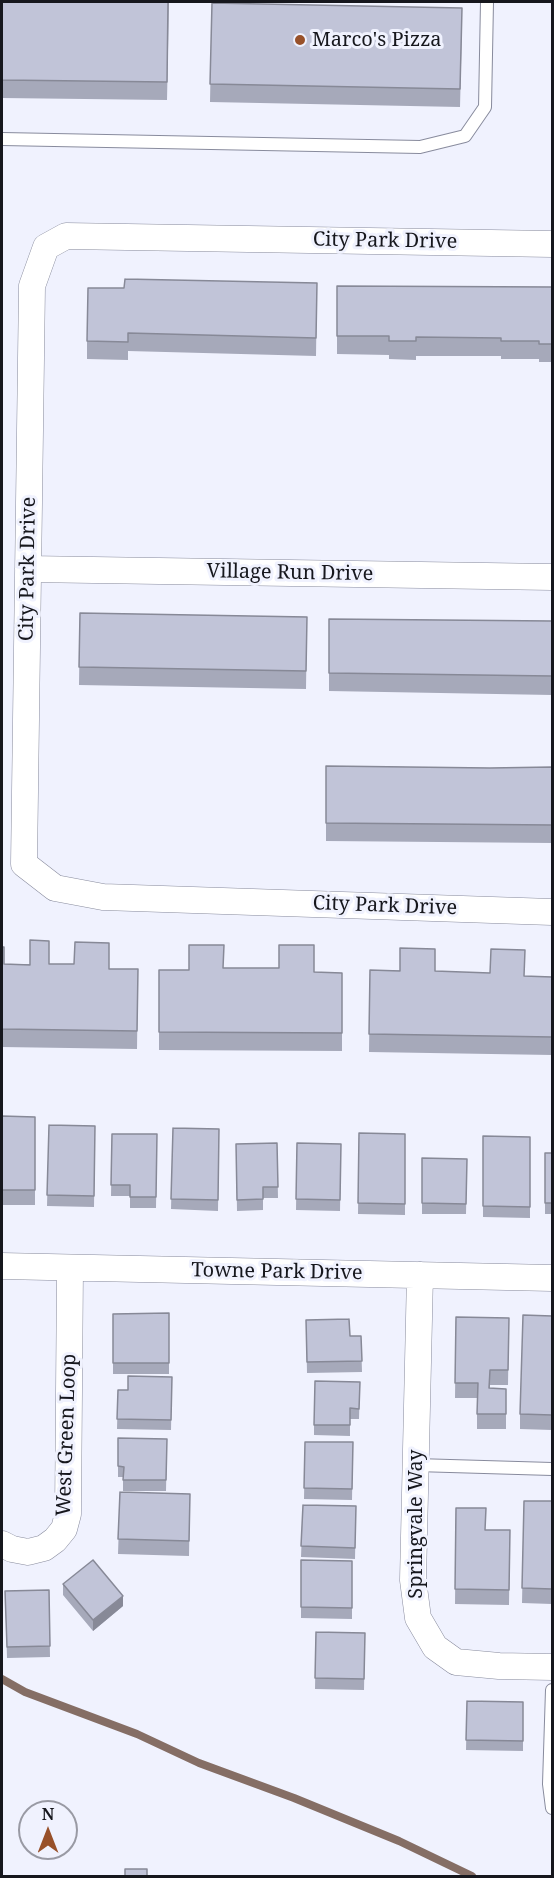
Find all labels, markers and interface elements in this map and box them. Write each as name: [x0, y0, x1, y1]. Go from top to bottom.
place label: Marco's Pizza: [312, 28, 442, 52]
marker: Marco's Pizza: [293, 33, 307, 47]
street label: City Park Drive: [313, 228, 457, 254]
street label: City Park Drive: [15, 497, 41, 641]
street label: Village Run Drive: [206, 560, 374, 586]
street label: City Park Drive: [312, 891, 458, 921]
street label: Towne Park Drive: [191, 1259, 363, 1285]
street label: West Green Loop: [52, 1353, 82, 1517]
street label: Springvale Way: [404, 1449, 428, 1599]
north arrow: [18, 1800, 78, 1860]
text: N: [42, 1803, 54, 1825]

